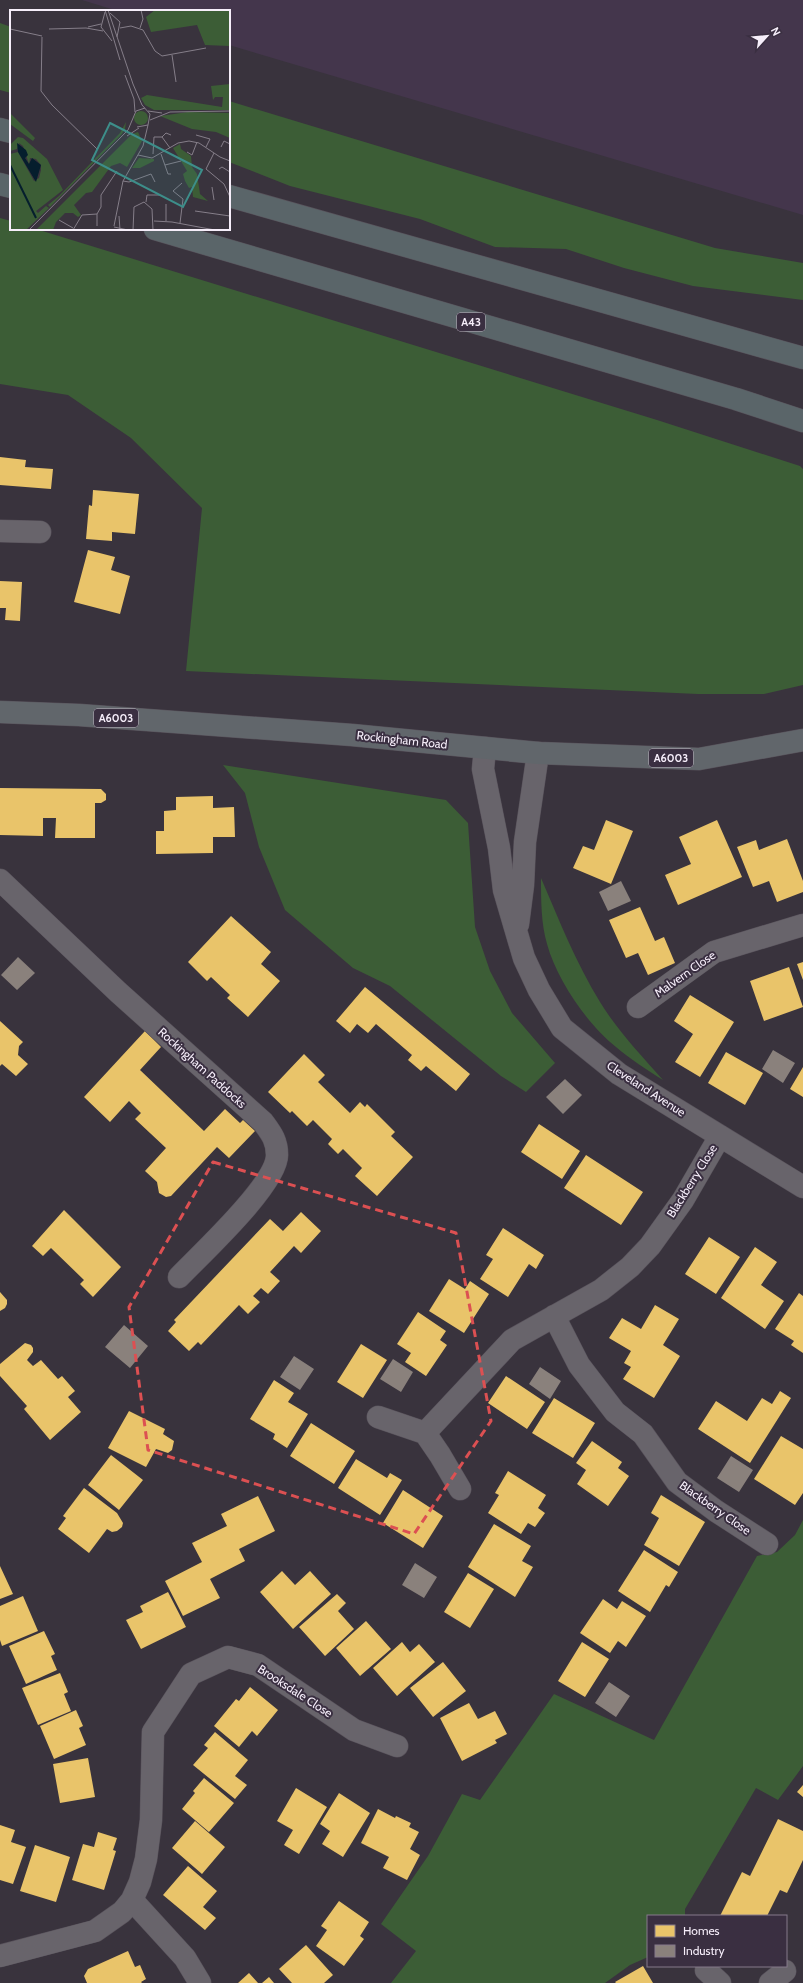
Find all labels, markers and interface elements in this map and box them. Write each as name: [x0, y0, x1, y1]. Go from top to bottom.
inset map: [10, 10, 230, 230]
north arrow: [747, 16, 787, 56]
text: N: [768, 25, 784, 38]
road number: A43: [457, 313, 485, 331]
road number: A6003: [94, 709, 138, 727]
street label: Rockingham Road: [356, 727, 448, 752]
road number: A6003: [649, 749, 693, 767]
street label: Malvern Close: [651, 947, 718, 1000]
street label: Rockingham Paddocks: [155, 1024, 249, 1111]
street label: Cleveland Avenue: [604, 1058, 688, 1120]
street label: Blackberry Close: [663, 1141, 720, 1220]
street label: Blackberry Close: [677, 1477, 754, 1538]
street label: Brooksdale Close: [255, 1661, 335, 1720]
legend: [647, 1915, 787, 1967]
text: Homes: [683, 1923, 720, 1938]
text: Industry: [683, 1943, 724, 1958]

